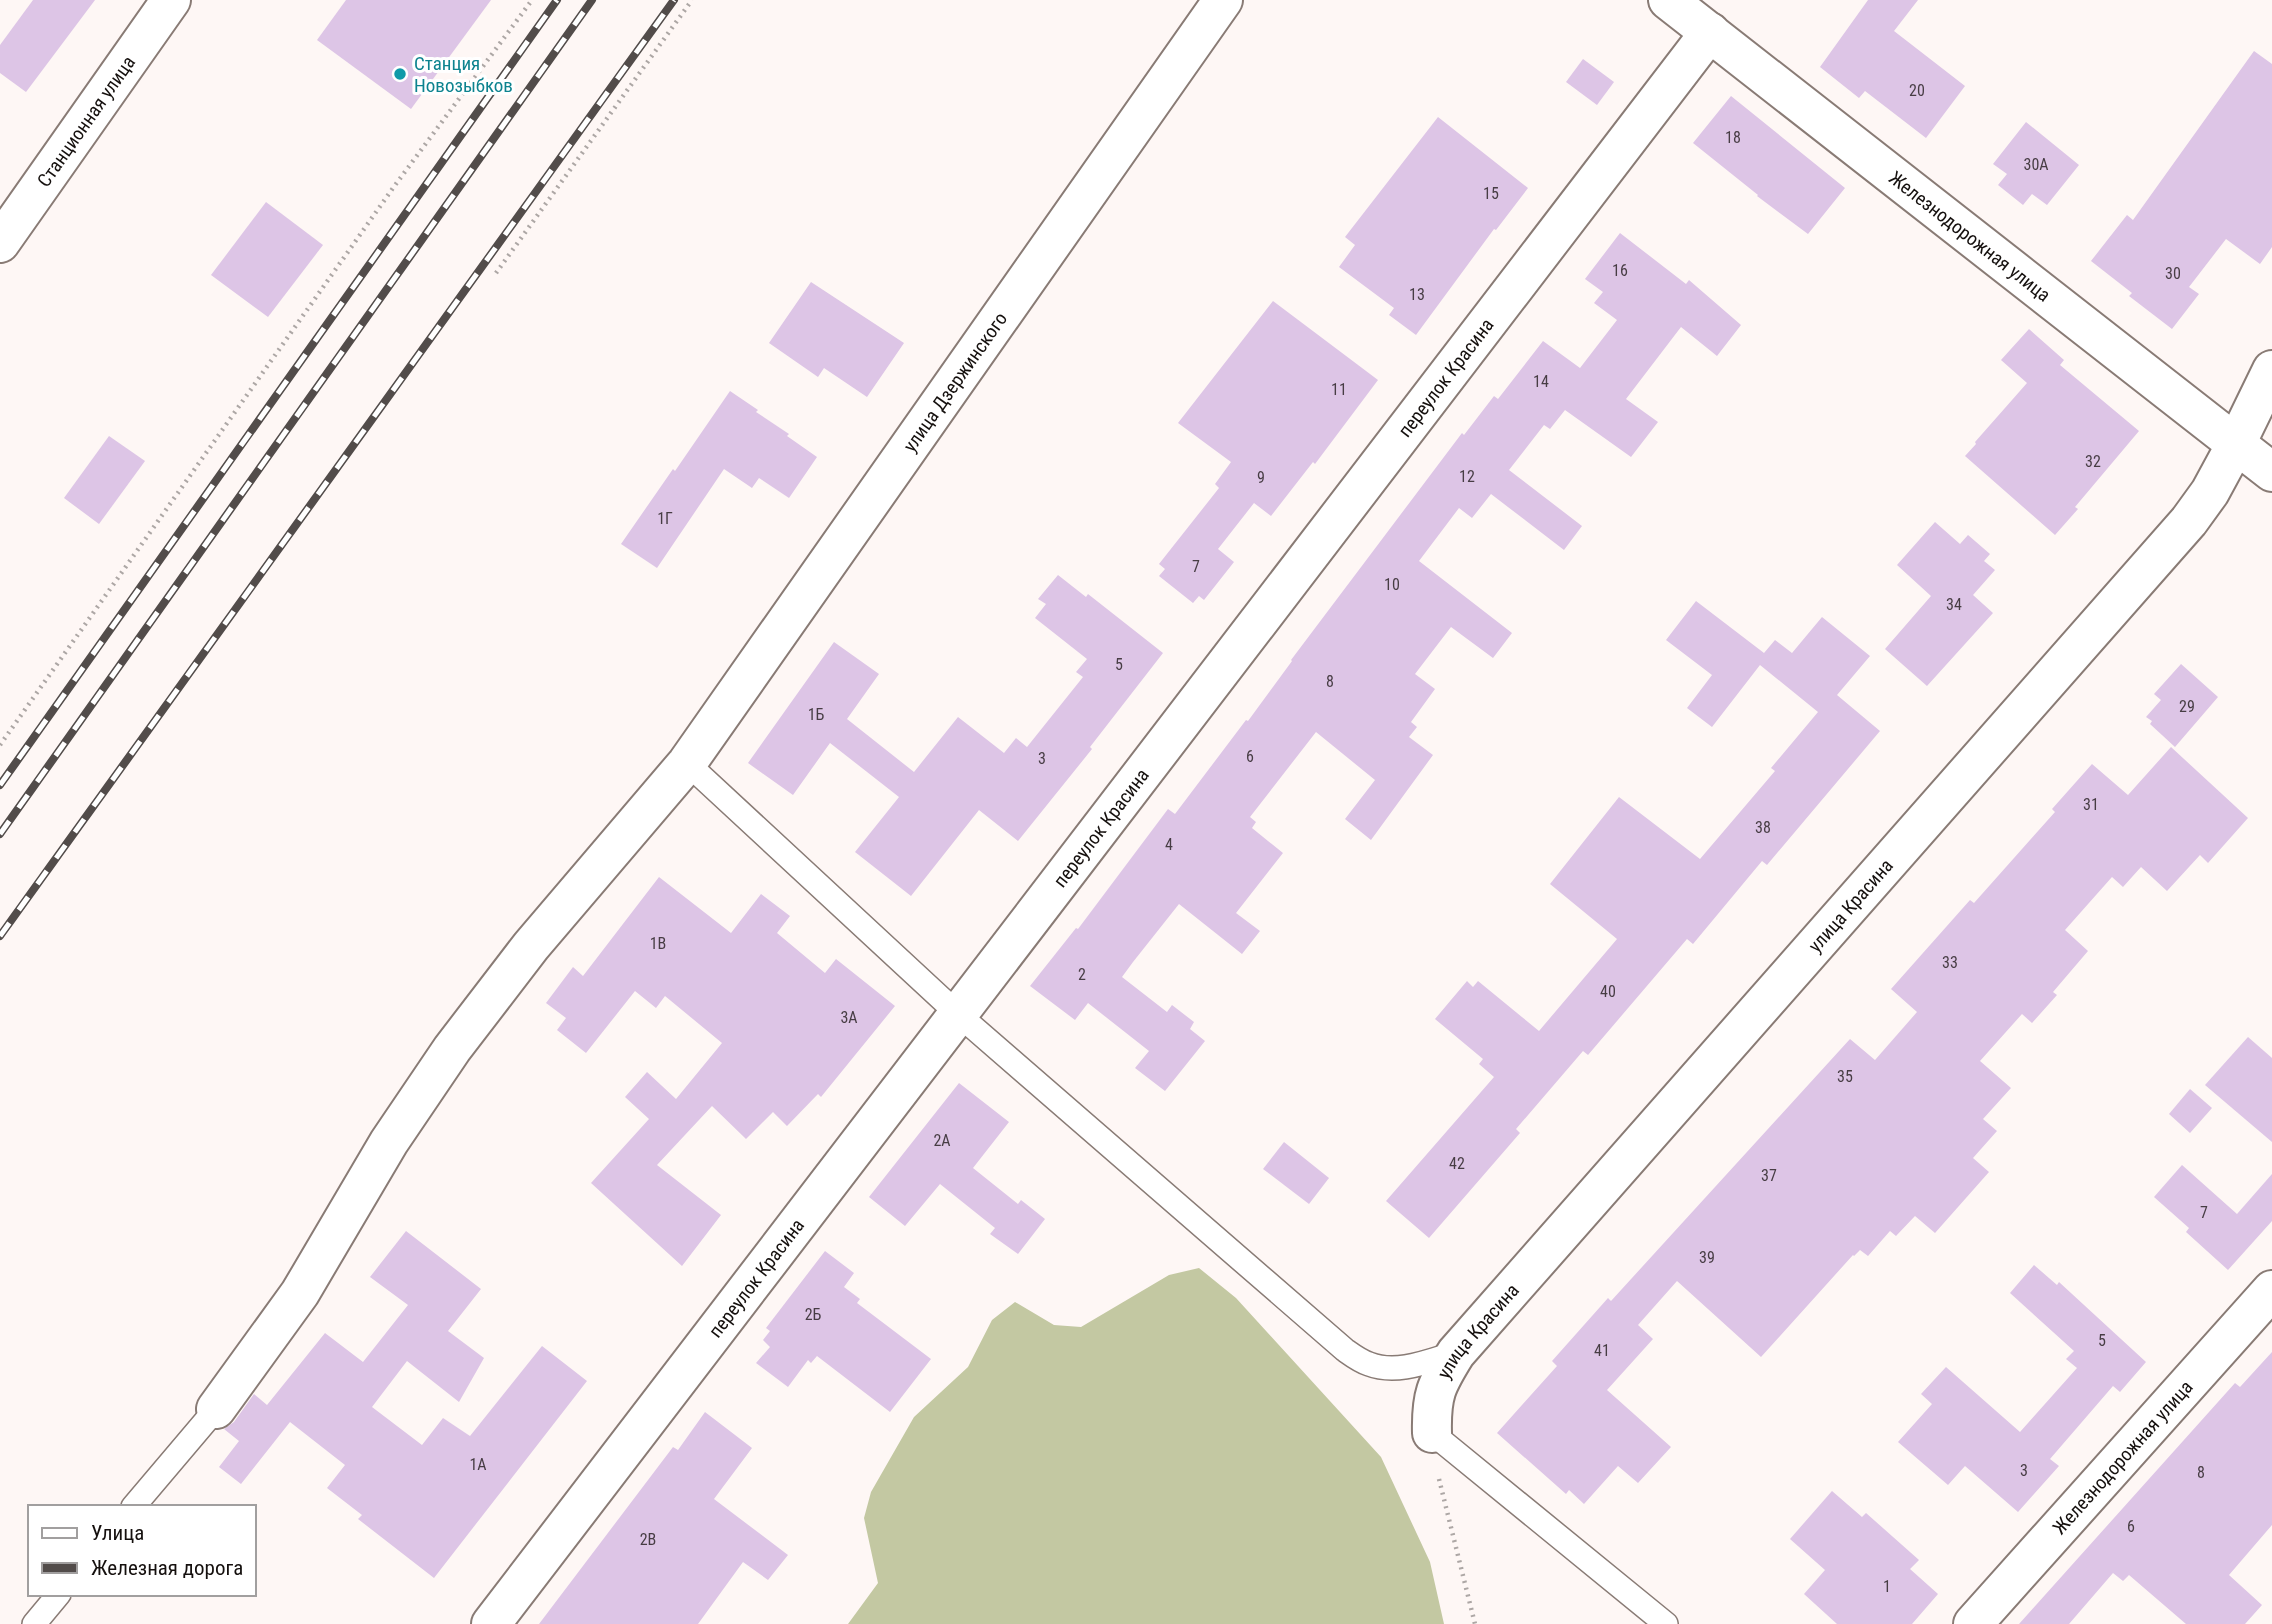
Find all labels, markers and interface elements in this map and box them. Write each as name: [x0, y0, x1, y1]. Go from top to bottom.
street label: Станционная улица: [32, 52, 140, 191]
place label: Станция Новозыбков: [414, 52, 513, 97]
marker: Станция Новозыбков: [392, 66, 408, 82]
house number: 20: [1909, 81, 1925, 100]
house number: 18: [1725, 128, 1741, 147]
house number: 30А: [2023, 155, 2049, 174]
street label: Железнодорожная улица: [1884, 166, 2055, 307]
house number: 15: [1483, 184, 1499, 203]
house number: 16: [1612, 261, 1628, 280]
house number: 30: [2165, 264, 2181, 283]
house number: 13: [1409, 285, 1425, 304]
street label: улица Дзержинского: [898, 308, 1012, 456]
street label: переулок Красина: [1393, 314, 1499, 442]
house number: 14: [1533, 372, 1549, 391]
house number: 11: [1331, 380, 1347, 399]
house number: 32: [2085, 452, 2101, 471]
house number: 12: [1459, 467, 1475, 486]
house number: 9: [1257, 468, 1265, 487]
house number: 1Г: [657, 509, 673, 528]
house number: 7: [1192, 557, 1200, 576]
house number: 10: [1384, 575, 1400, 594]
house number: 34: [1946, 595, 1962, 614]
house number: 5: [1115, 655, 1123, 674]
house number: 8: [1326, 672, 1334, 691]
house number: 29: [2179, 697, 2195, 716]
house number: 1Б: [808, 705, 825, 724]
house number: 6: [1246, 747, 1254, 766]
house number: 3: [1038, 749, 1046, 768]
street label: переулок Красина: [1048, 764, 1154, 892]
house number: 31: [2083, 795, 2099, 814]
house number: 38: [1755, 818, 1771, 837]
house number: 4: [1165, 835, 1173, 854]
street label: улица Красина: [1804, 854, 1898, 957]
house number: 1В: [650, 934, 666, 953]
house number: 33: [1942, 953, 1958, 972]
house number: 2: [1078, 965, 1086, 984]
house number: 40: [1600, 982, 1616, 1001]
house number: 3А: [840, 1008, 858, 1027]
house number: 35: [1837, 1067, 1853, 1086]
house number: 2А: [933, 1131, 951, 1150]
house number: 42: [1449, 1154, 1465, 1173]
house number: 37: [1761, 1166, 1777, 1185]
house number: 7: [2200, 1203, 2208, 1222]
street label: переулок Красина: [704, 1214, 809, 1342]
house number: 39: [1699, 1248, 1715, 1267]
street label: улица Красина: [1432, 1279, 1524, 1383]
house number: 2Б: [805, 1305, 822, 1324]
house number: 5: [2098, 1331, 2106, 1350]
house number: 41: [1594, 1341, 1610, 1360]
street label: Железнодорожная улица: [2048, 1376, 2198, 1539]
house number: 1А: [469, 1455, 487, 1474]
house number: 3: [2020, 1461, 2028, 1480]
house number: 8: [2197, 1463, 2205, 1482]
legend: [28, 1505, 256, 1596]
house number: 6: [2127, 1517, 2135, 1536]
text: Улица: [91, 1521, 144, 1545]
house number: 2В: [640, 1530, 656, 1549]
text: Железная дорога: [91, 1556, 243, 1580]
house number: 1: [1883, 1577, 1891, 1596]

